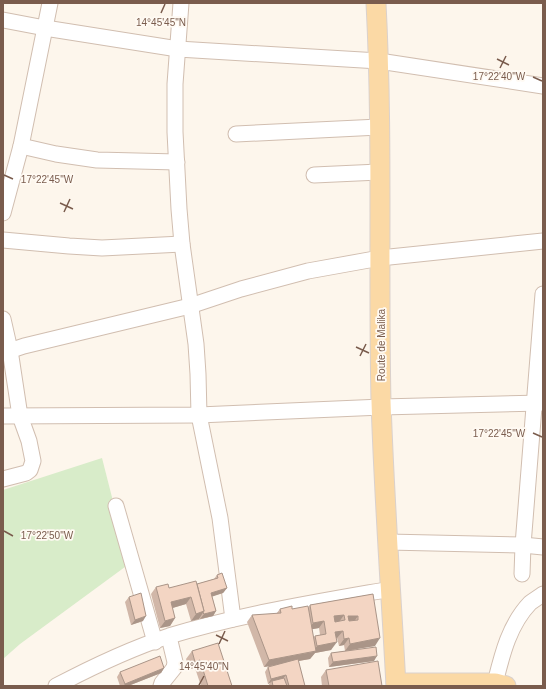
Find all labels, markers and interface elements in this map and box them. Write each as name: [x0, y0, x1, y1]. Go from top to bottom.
text: 14°45'45"N: [136, 17, 186, 28]
text: 17°22'40"W: [473, 71, 526, 82]
text: 17°22'45"W: [21, 174, 74, 185]
street label: Route de Malika: [376, 308, 387, 381]
text: 17°22'45"W: [473, 428, 526, 439]
text: 17°22'50"W: [21, 530, 74, 541]
text: 14°45'40"N: [179, 661, 229, 672]

